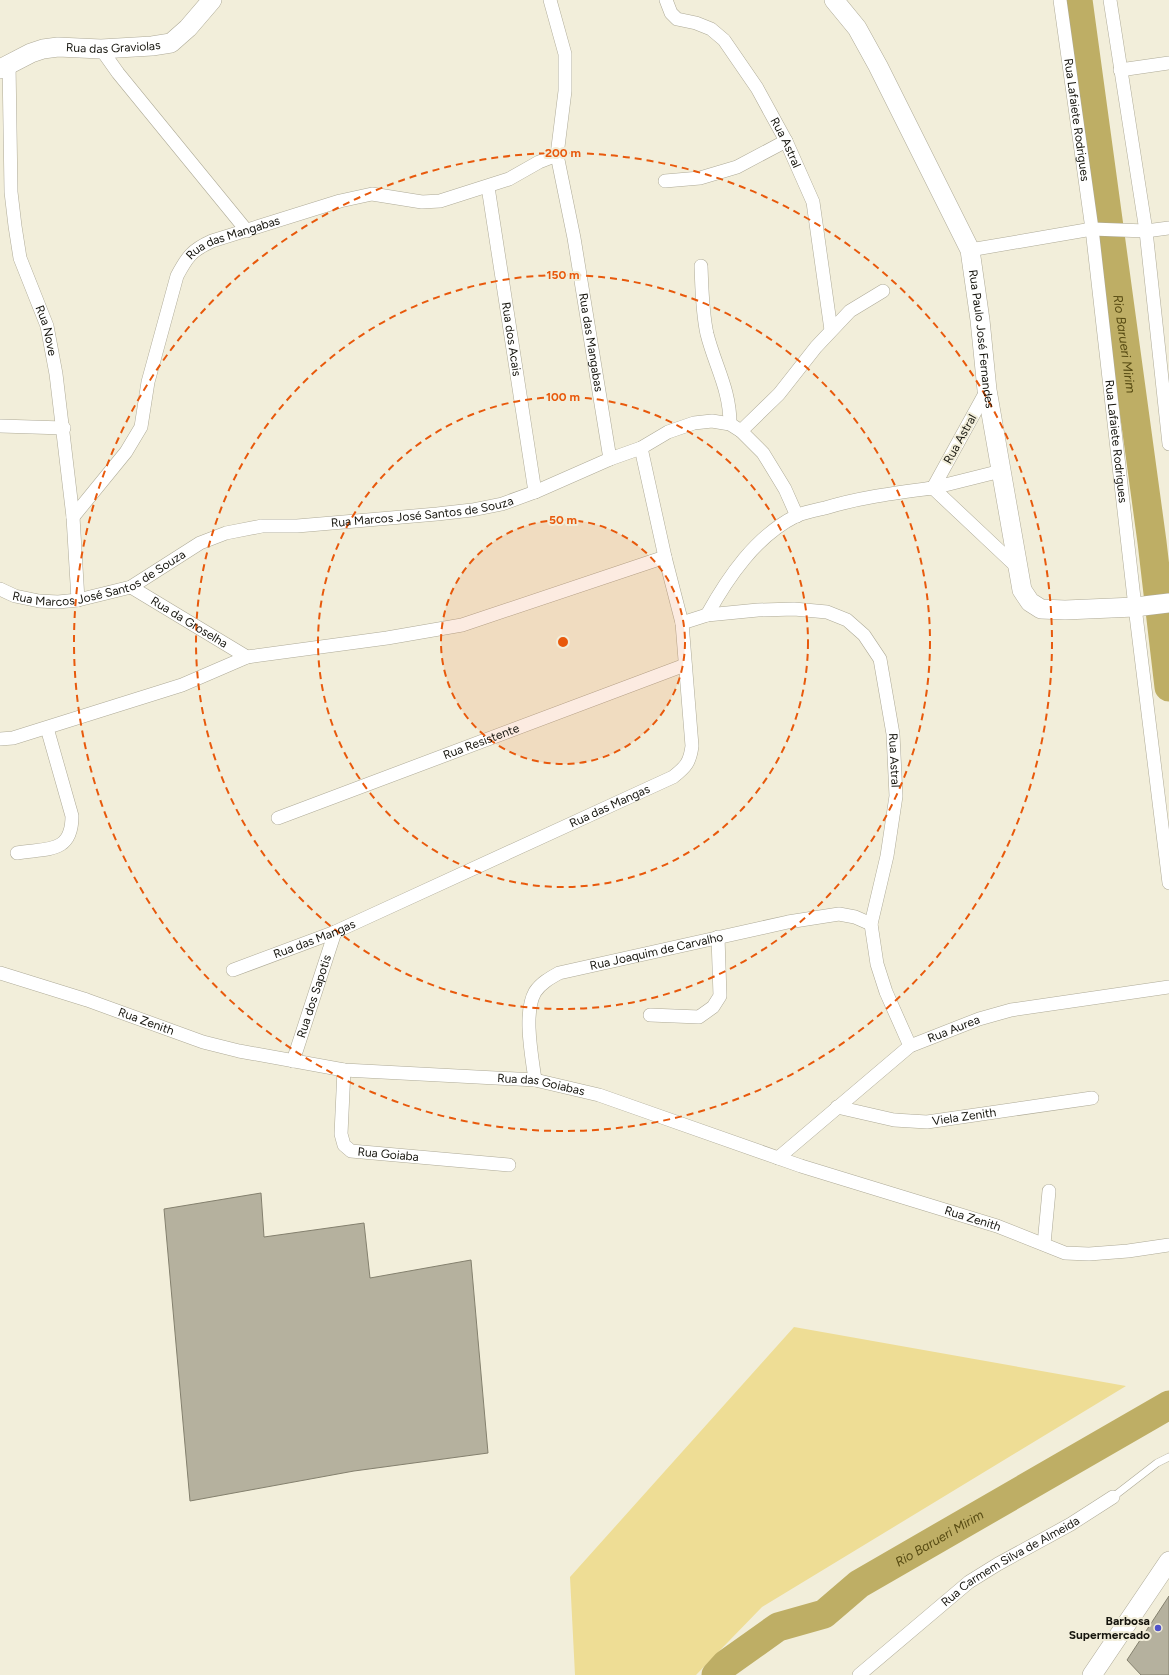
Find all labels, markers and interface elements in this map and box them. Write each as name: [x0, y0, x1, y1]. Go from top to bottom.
street label: Rua das Graviolas: [66, 38, 162, 56]
street label: Rua Lafaiete Rodrigues: [1061, 58, 1092, 183]
street label: Rua Astral: [767, 115, 804, 170]
text: 200 m: [545, 146, 581, 160]
street label: Rua das Mangabas: [183, 213, 282, 262]
text: 150 m: [546, 268, 580, 282]
street label: Rua Paulo José Fernandes: [966, 269, 997, 410]
street label: Rua das Mangabas: [576, 292, 606, 393]
water label: Rio Barueri Mirim: [1111, 293, 1139, 394]
street label: Rua dos Acais: [499, 301, 524, 378]
street label: Rua Nove: [32, 303, 60, 357]
street label: Rua Lafaiete Rodrigues: [1102, 379, 1130, 504]
text: 100 m: [546, 390, 580, 404]
street label: Rua Astral: [941, 412, 979, 466]
street label: Rua Marcos José Santos de Souza: [330, 493, 515, 530]
text: 50 m: [549, 513, 577, 527]
street label: Rua Marcos José Santos de Souza: [11, 547, 188, 609]
street label: Rua da Groselha: [148, 594, 230, 651]
centre of rings: [556, 635, 570, 649]
street label: Rua Resistente: [441, 721, 522, 762]
street label: Rua Astral: [886, 733, 903, 788]
street label: Rua das Mangas: [567, 781, 652, 831]
street label: Rua das Mangas: [271, 916, 358, 961]
street label: Rua Joaquim de Carvalho: [588, 930, 724, 973]
street label: Rua dos Sapotis: [294, 953, 334, 1040]
street label: Rua Zenith: [116, 1005, 176, 1038]
street label: Rua Aurea: [926, 1012, 982, 1045]
street label: Rua das Goiabas: [497, 1071, 587, 1099]
street label: Viela Zenith: [931, 1105, 997, 1128]
street label: Rua Goiaba: [357, 1145, 419, 1164]
street label: Rua Zenith: [943, 1203, 1003, 1234]
water label: Rio Barueri Mirim: [892, 1506, 986, 1569]
street label: Rua Carmem Silva de Almeida: [938, 1513, 1082, 1609]
place label: Barbosa Supermercado: [1069, 1614, 1150, 1642]
marker: Barbosa Supermercado: [1153, 1623, 1163, 1633]

